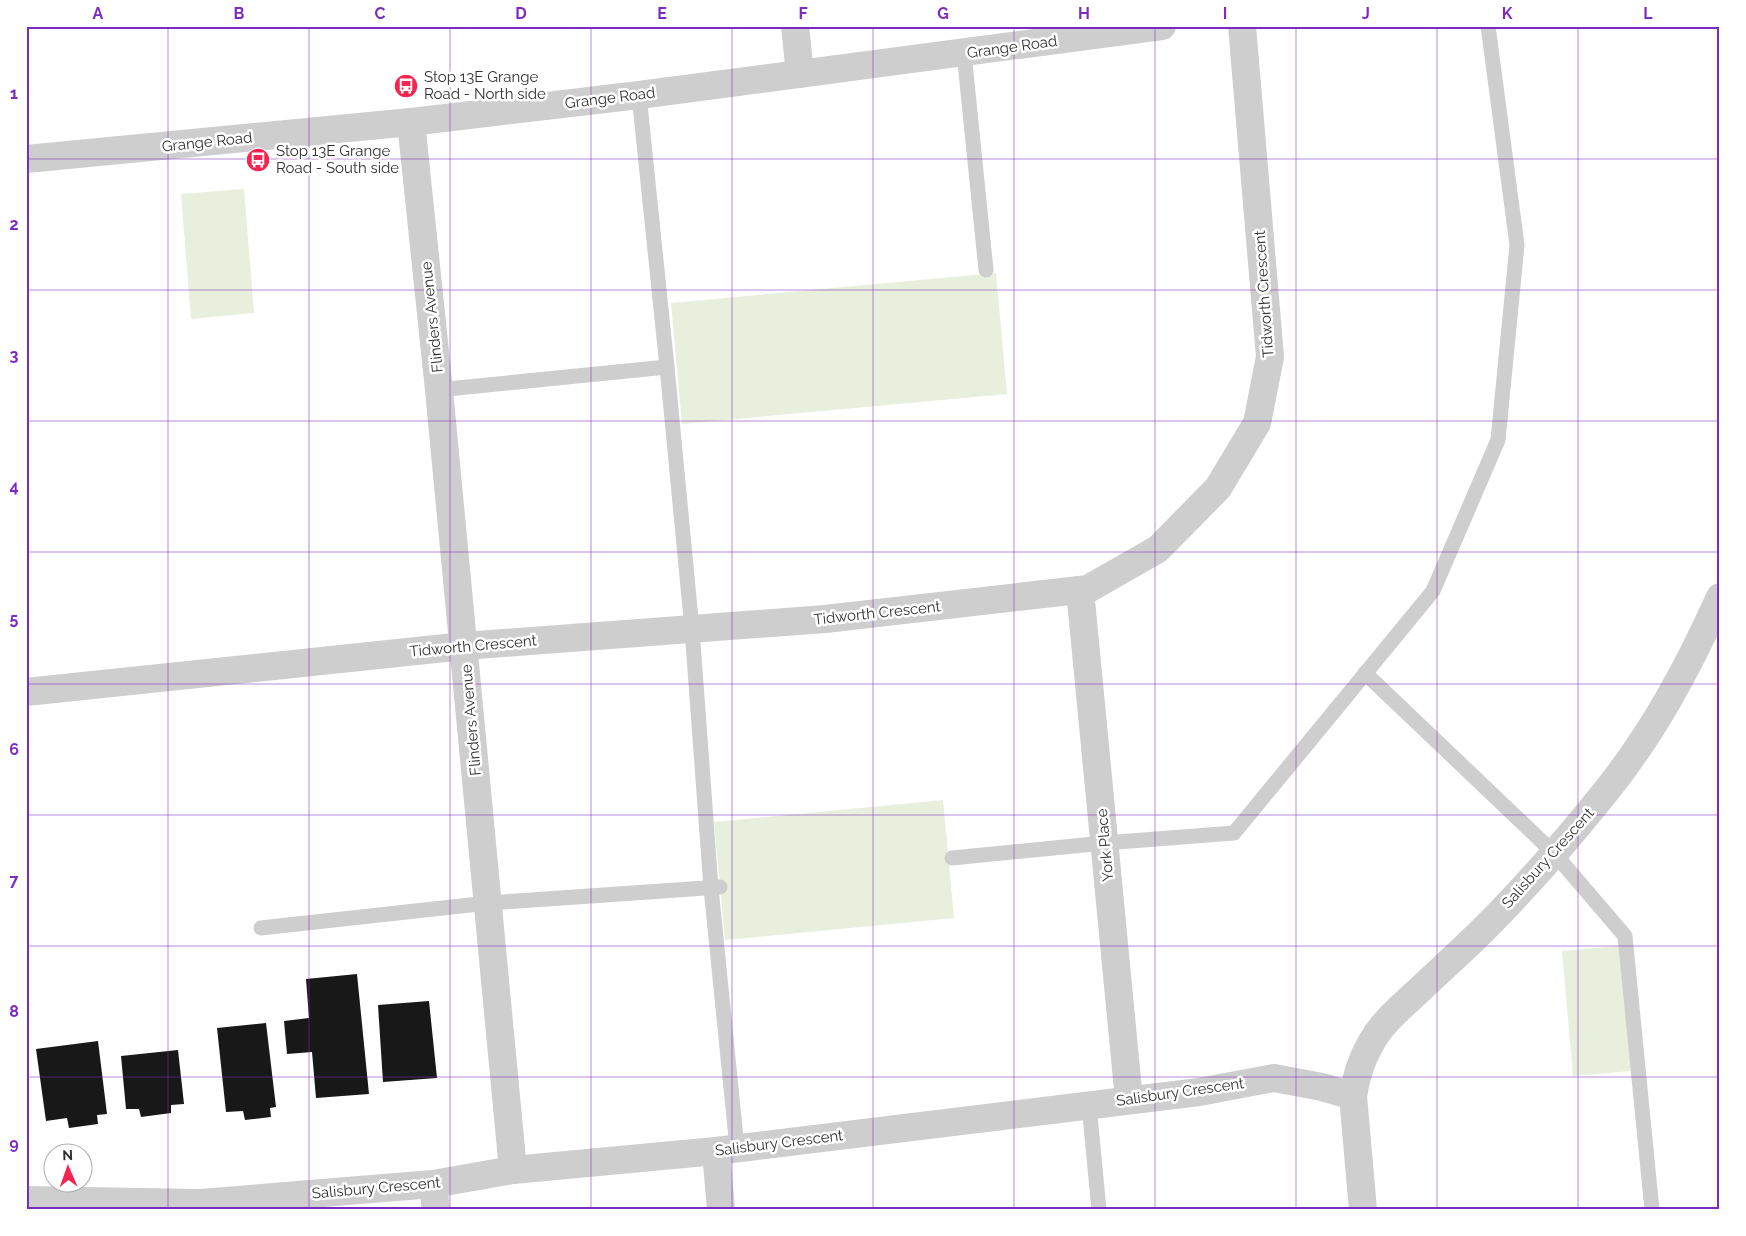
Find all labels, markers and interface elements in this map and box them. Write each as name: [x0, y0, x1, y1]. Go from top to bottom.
text: A: [93, 4, 104, 23]
text: B: [234, 4, 245, 23]
text: C: [375, 4, 386, 23]
text: D: [515, 4, 527, 23]
text: E: [657, 4, 667, 23]
text: F: [798, 4, 808, 23]
text: G: [937, 4, 949, 23]
text: H: [1078, 4, 1090, 23]
text: I: [1223, 4, 1227, 23]
text: J: [1362, 4, 1370, 23]
text: K: [1502, 4, 1513, 23]
text: L: [1643, 4, 1653, 23]
street label: Grange Road: [966, 32, 1058, 62]
place label: Stop 13E Grange Road - North side: [424, 68, 546, 103]
bus stop icon: Stop 13E Grange Road - North side: [393, 73, 419, 99]
text: 1: [10, 84, 18, 103]
street label: Grange Road: [564, 84, 656, 112]
street label: Grange Road: [161, 128, 253, 156]
place label: Stop 13E Grange Road - South side: [276, 142, 399, 177]
bus stop icon: Stop 13E Grange Road - South side: [245, 147, 271, 173]
text: 2: [9, 215, 19, 234]
street label: Tidworth Crescent: [1251, 230, 1277, 358]
street label: Flinders Avenue: [417, 260, 447, 373]
text: 3: [10, 346, 19, 365]
text: 4: [9, 477, 19, 496]
street label: Tidworth Crescent: [813, 597, 941, 629]
text: 5: [10, 609, 19, 628]
street label: Tidworth Crescent: [409, 631, 537, 661]
street label: Flinders Avenue: [457, 663, 485, 776]
text: 6: [9, 740, 19, 759]
street label: Salisbury Crescent: [1498, 804, 1598, 912]
street label: York Place: [1093, 808, 1117, 882]
text: 7: [10, 871, 19, 890]
text: 8: [9, 1002, 19, 1021]
street label: Salisbury Crescent: [1115, 1074, 1245, 1110]
street label: Salisbury Crescent: [714, 1126, 844, 1160]
text: 9: [9, 1134, 19, 1153]
north arrow: [42, 1144, 92, 1194]
text: N: [62, 1147, 73, 1163]
street label: Salisbury Crescent: [311, 1173, 441, 1203]

